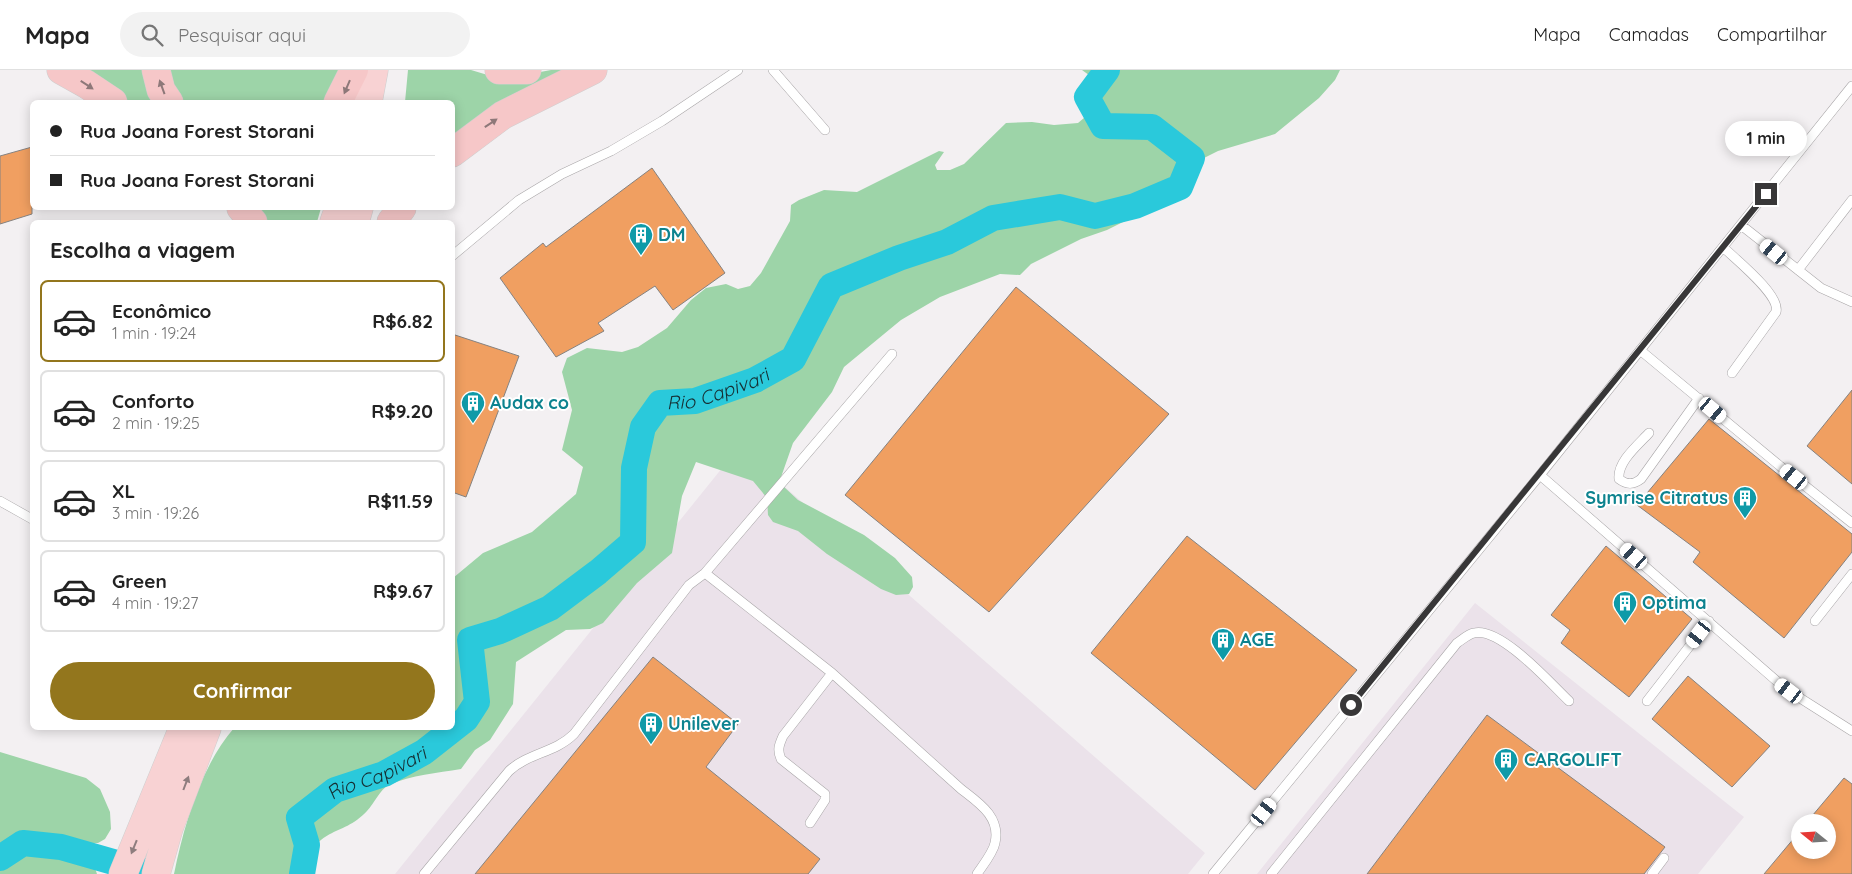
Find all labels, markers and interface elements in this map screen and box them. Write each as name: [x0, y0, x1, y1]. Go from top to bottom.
search box: [120, 12, 470, 57]
text: Mapa: [25, 20, 90, 50]
icon: search: [138, 21, 166, 49]
text: Pesquisar aqui: [178, 23, 306, 47]
text: Mapa: [1533, 23, 1581, 46]
text: Camadas: [1609, 23, 1689, 46]
text: Compartilhar: [1717, 23, 1827, 46]
one-way arrow: [158, 79, 166, 94]
one-way arrow: [342, 80, 350, 94]
one-way arrow: [81, 81, 94, 90]
one-way arrow: [485, 118, 498, 128]
text: Rua Joana Forest Storani: [80, 119, 314, 143]
callout: 1 min: [1725, 122, 1807, 156]
text: 1 min: [1747, 128, 1785, 148]
text: Rua Joana Forest Storani: [80, 168, 314, 192]
route end: [1755, 183, 1777, 205]
building icon: DM: [628, 222, 654, 256]
place label: DM: [658, 223, 686, 246]
text: Escolha a viagem: [50, 236, 235, 264]
car: [1757, 237, 1790, 267]
icon: car: [52, 299, 97, 344]
text: Econômico: [112, 299, 211, 323]
text: R$6.82: [372, 309, 433, 333]
text: 1 min · 19:24: [112, 323, 196, 343]
water label: Rio Capivari: [666, 362, 775, 415]
icon: car: [52, 389, 97, 434]
text: Conforto: [112, 389, 194, 413]
building icon: Audax co: [460, 390, 486, 424]
place label: Audax co: [490, 391, 569, 414]
car: [1696, 395, 1729, 425]
text: R$9.20: [371, 399, 433, 423]
text: 2 min · 19:25: [112, 413, 200, 433]
car: [1777, 462, 1810, 492]
icon: car: [52, 479, 97, 524]
text: XL: [112, 479, 135, 503]
building icon: Symrise Citratus: [1732, 485, 1758, 519]
place label: Symrise Citratus: [1585, 486, 1728, 509]
text: R$11.59: [367, 489, 433, 513]
text: 3 min · 19:26: [112, 503, 199, 523]
car: [1617, 540, 1650, 572]
icon: car: [52, 569, 97, 614]
text: Green: [112, 569, 167, 593]
text: R$9.67: [373, 579, 433, 603]
building icon: Optima: [1612, 590, 1638, 624]
place label: Optima: [1642, 591, 1706, 614]
text: 4 min · 19:27: [112, 593, 199, 613]
car: [1683, 618, 1714, 650]
building icon: AGE: [1210, 627, 1236, 661]
place label: AGE: [1240, 628, 1274, 651]
button: Confirmar: [50, 662, 435, 720]
car: [1772, 676, 1805, 706]
route start: [1340, 694, 1362, 716]
building icon: Unilever: [638, 711, 664, 745]
place label: Unilever: [668, 712, 740, 735]
water label: Rio Capivari: [321, 740, 432, 804]
building icon: CARGOLIFT: [1493, 747, 1519, 781]
place label: CARGOLIFT: [1524, 748, 1622, 771]
one-way arrow: [183, 776, 191, 790]
car: [1248, 796, 1279, 828]
north arrow: [1791, 814, 1836, 859]
map controls: [1791, 814, 1836, 859]
one-way arrow: [130, 840, 138, 855]

